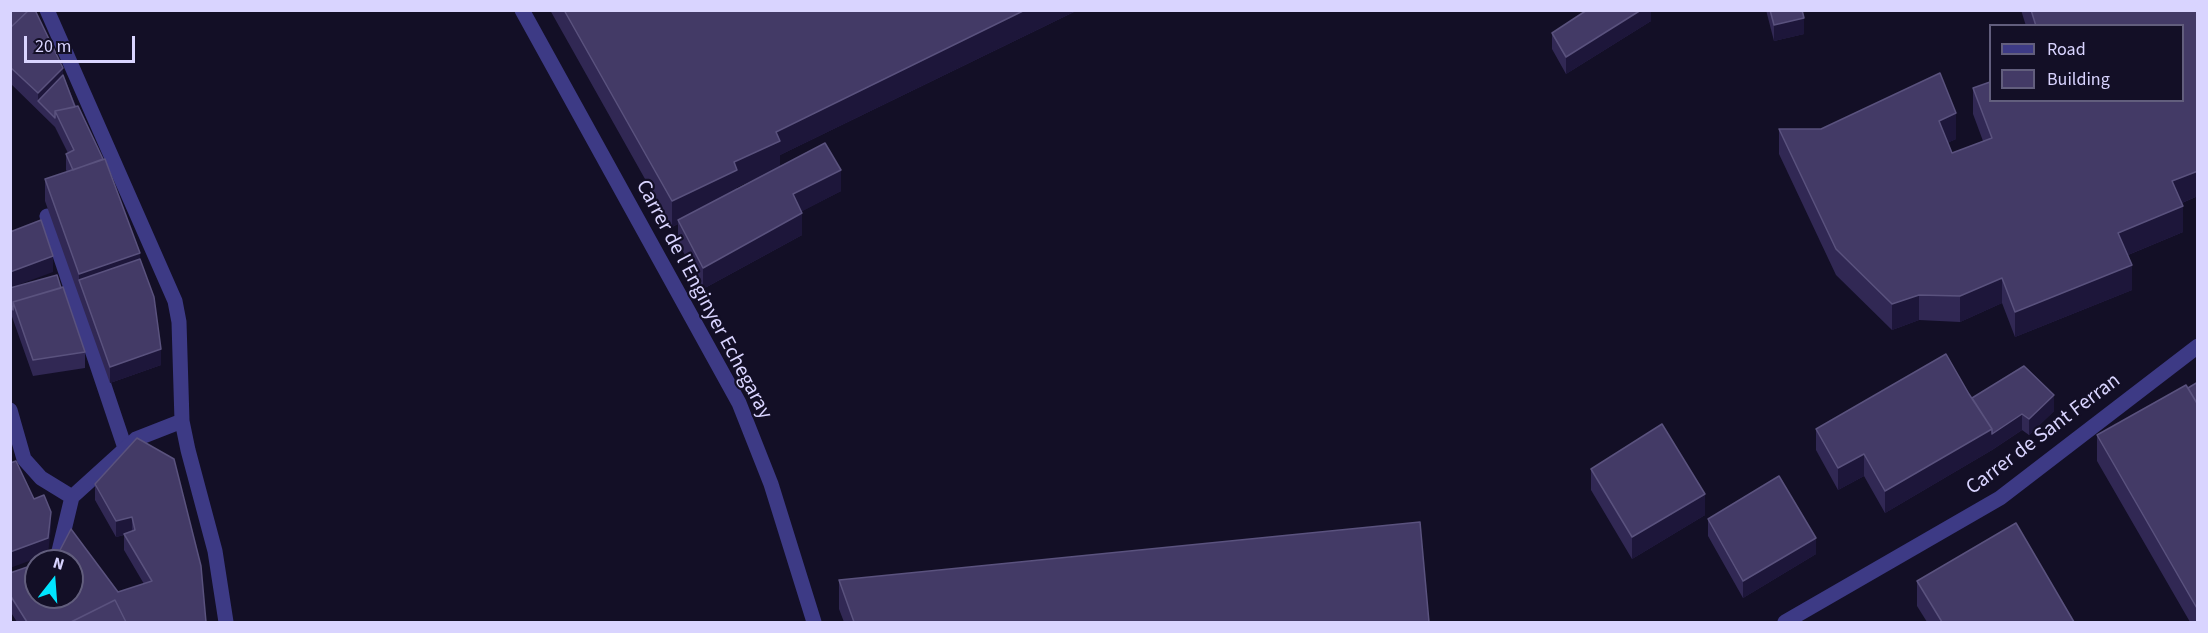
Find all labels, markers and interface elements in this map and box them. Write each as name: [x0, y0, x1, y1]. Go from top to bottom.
scale bar: [27, 24, 138, 62]
legend: [1989, 24, 2184, 102]
text: 20 m: [35, 34, 71, 59]
text: Road: [2047, 37, 2086, 62]
text: Building: [2047, 67, 2110, 92]
street label: Carrer de l'Enginyer Echegaray: [629, 176, 777, 424]
street label: Carrer de Sant Ferran: [1962, 369, 2126, 501]
north arrow: [24, 549, 84, 609]
text: N: [50, 552, 67, 576]

